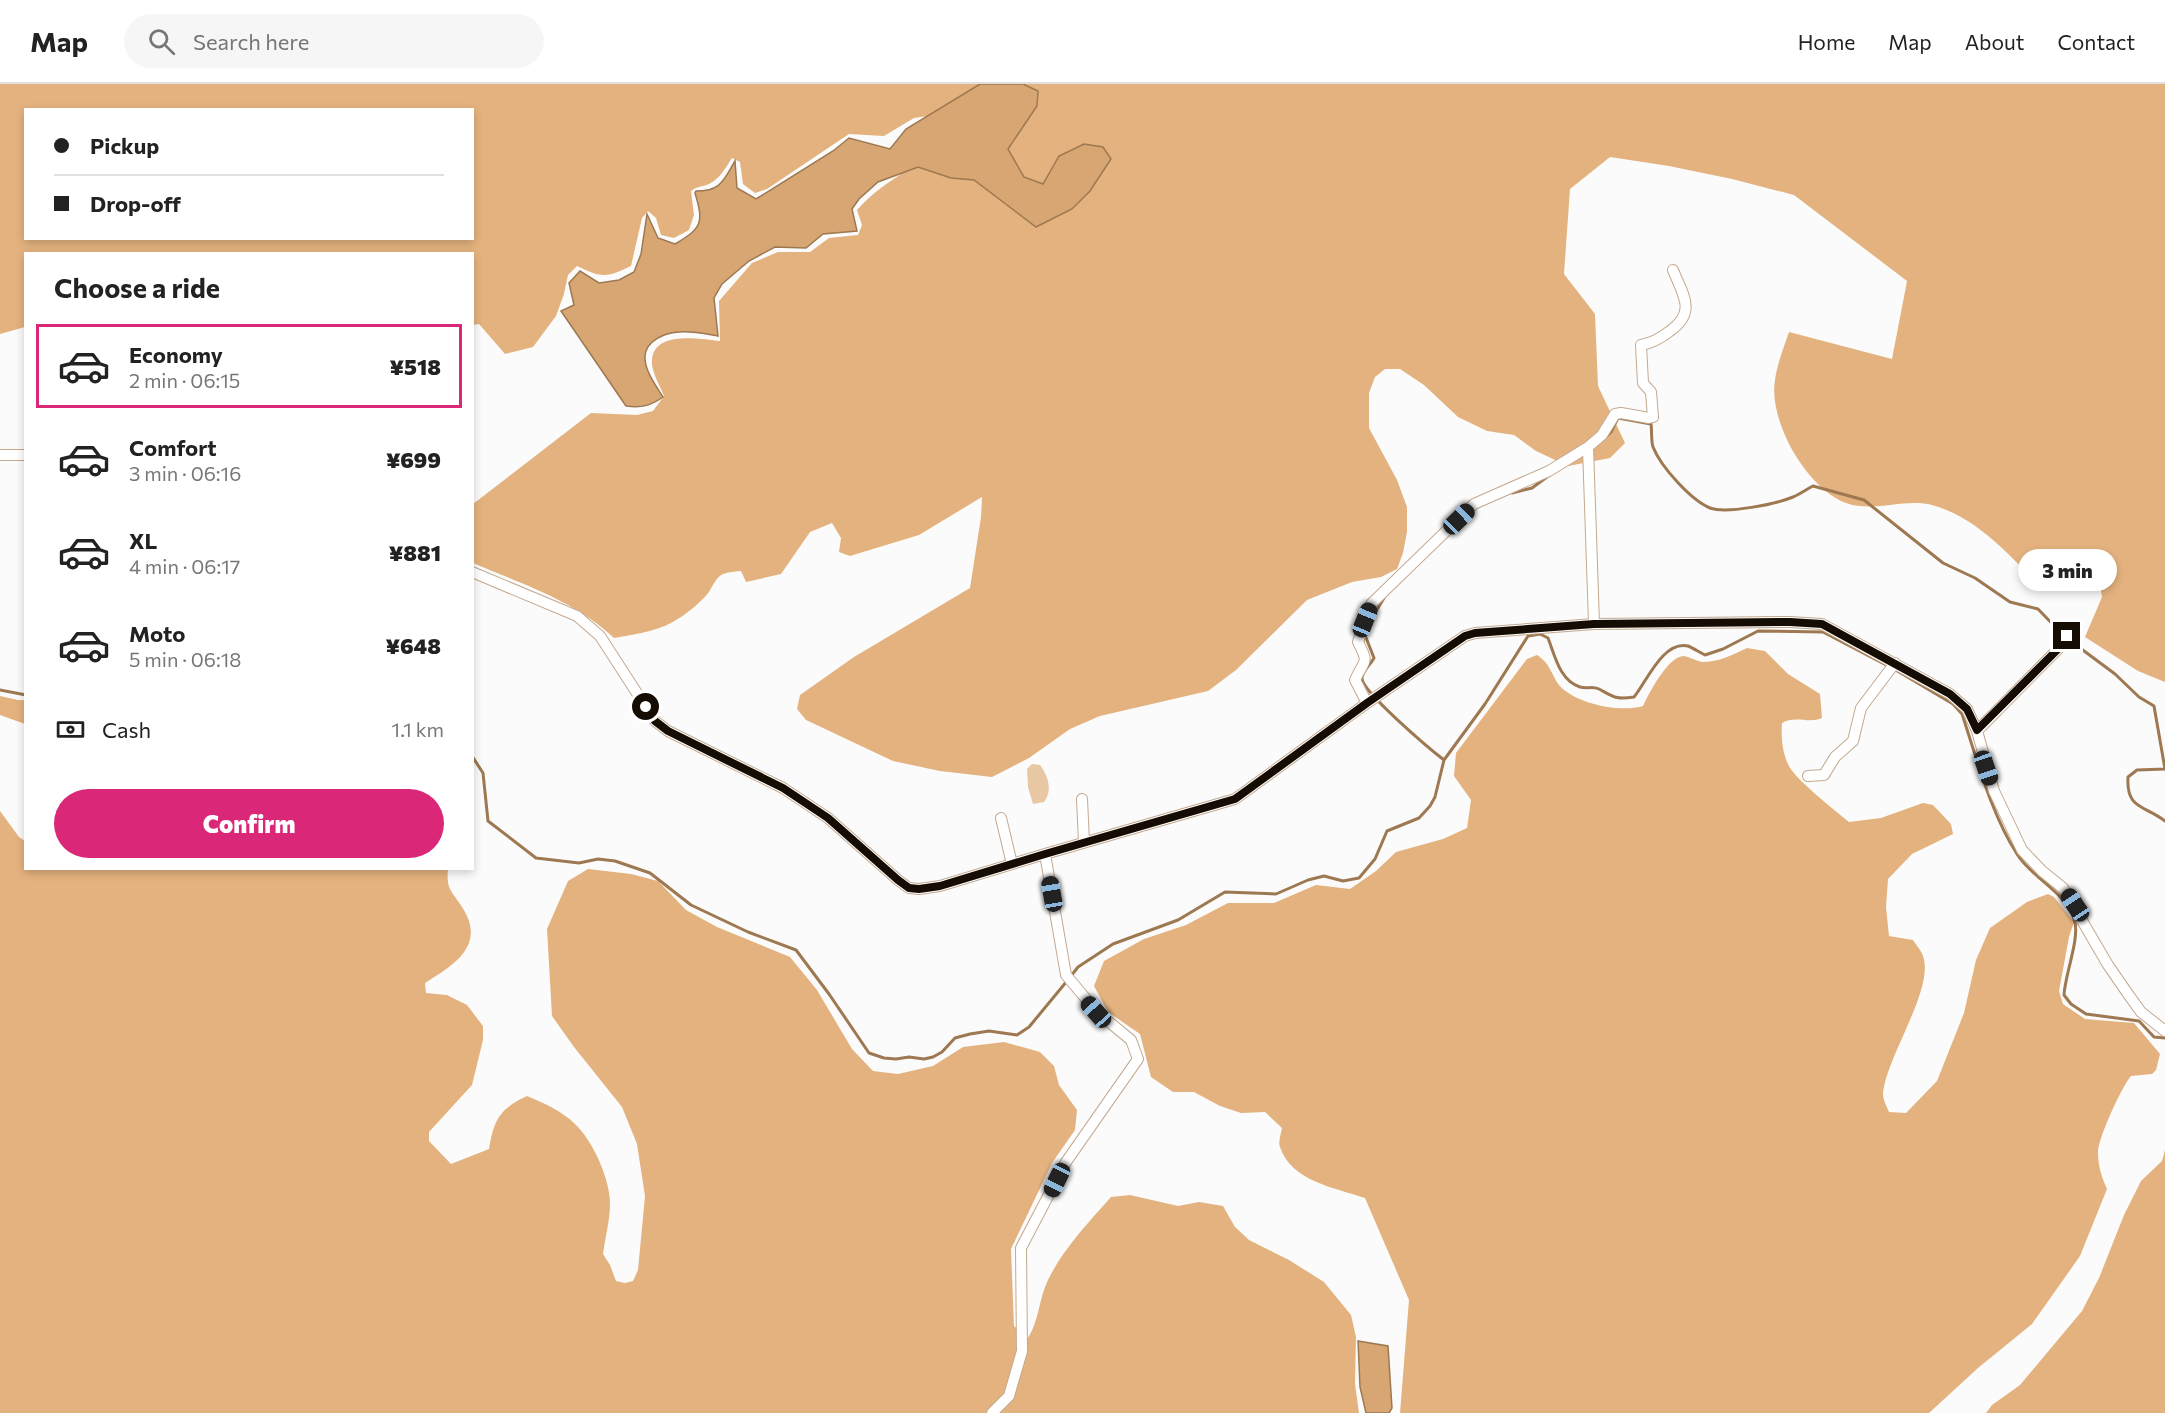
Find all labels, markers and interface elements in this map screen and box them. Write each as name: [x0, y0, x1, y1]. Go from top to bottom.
search box: [124, 14, 544, 68]
text: Map: [30, 24, 88, 58]
icon: search: [145, 25, 178, 58]
text: Search here: [193, 28, 309, 55]
text: Home: [1798, 29, 1855, 54]
text: Map: [1888, 29, 1932, 54]
text: About: [1965, 29, 2024, 54]
text: Contact: [2057, 29, 2135, 54]
text: Pickup: [90, 132, 159, 159]
text: Drop-off: [90, 190, 181, 217]
text: Choose a ride: [54, 271, 220, 304]
icon: car: [57, 339, 111, 393]
text: Economy: [129, 341, 223, 368]
text: ¥518: [389, 353, 441, 380]
text: 2 min · 06:15: [129, 368, 240, 392]
icon: car: [57, 432, 111, 486]
text: Comfort: [129, 434, 217, 461]
text: ¥699: [386, 446, 441, 473]
text: 3 min · 06:16: [129, 461, 241, 485]
car: [1440, 500, 1478, 538]
icon: car: [57, 525, 111, 579]
text: XL: [129, 527, 157, 554]
text: ¥881: [389, 539, 441, 566]
callout: 3 min: [2018, 549, 2116, 591]
text: 4 min · 06:17: [129, 554, 240, 578]
text: 3 min: [2042, 558, 2093, 582]
car: [1350, 600, 1380, 640]
icon: car: [57, 618, 111, 672]
text: Moto: [129, 620, 185, 647]
route end: [2053, 622, 2080, 649]
text: ¥648: [385, 632, 441, 659]
text: 5 min · 06:18: [129, 647, 241, 671]
route start: [632, 693, 659, 720]
icon: cash: [54, 713, 87, 746]
text: Cash: [102, 716, 151, 743]
text: 1.1 km: [392, 717, 444, 741]
car: [1972, 748, 2000, 788]
button: Confirm: [54, 789, 444, 858]
car: [1040, 875, 1064, 913]
car: [2057, 885, 2093, 925]
car: [1077, 993, 1115, 1031]
car: [1041, 1160, 1073, 1200]

